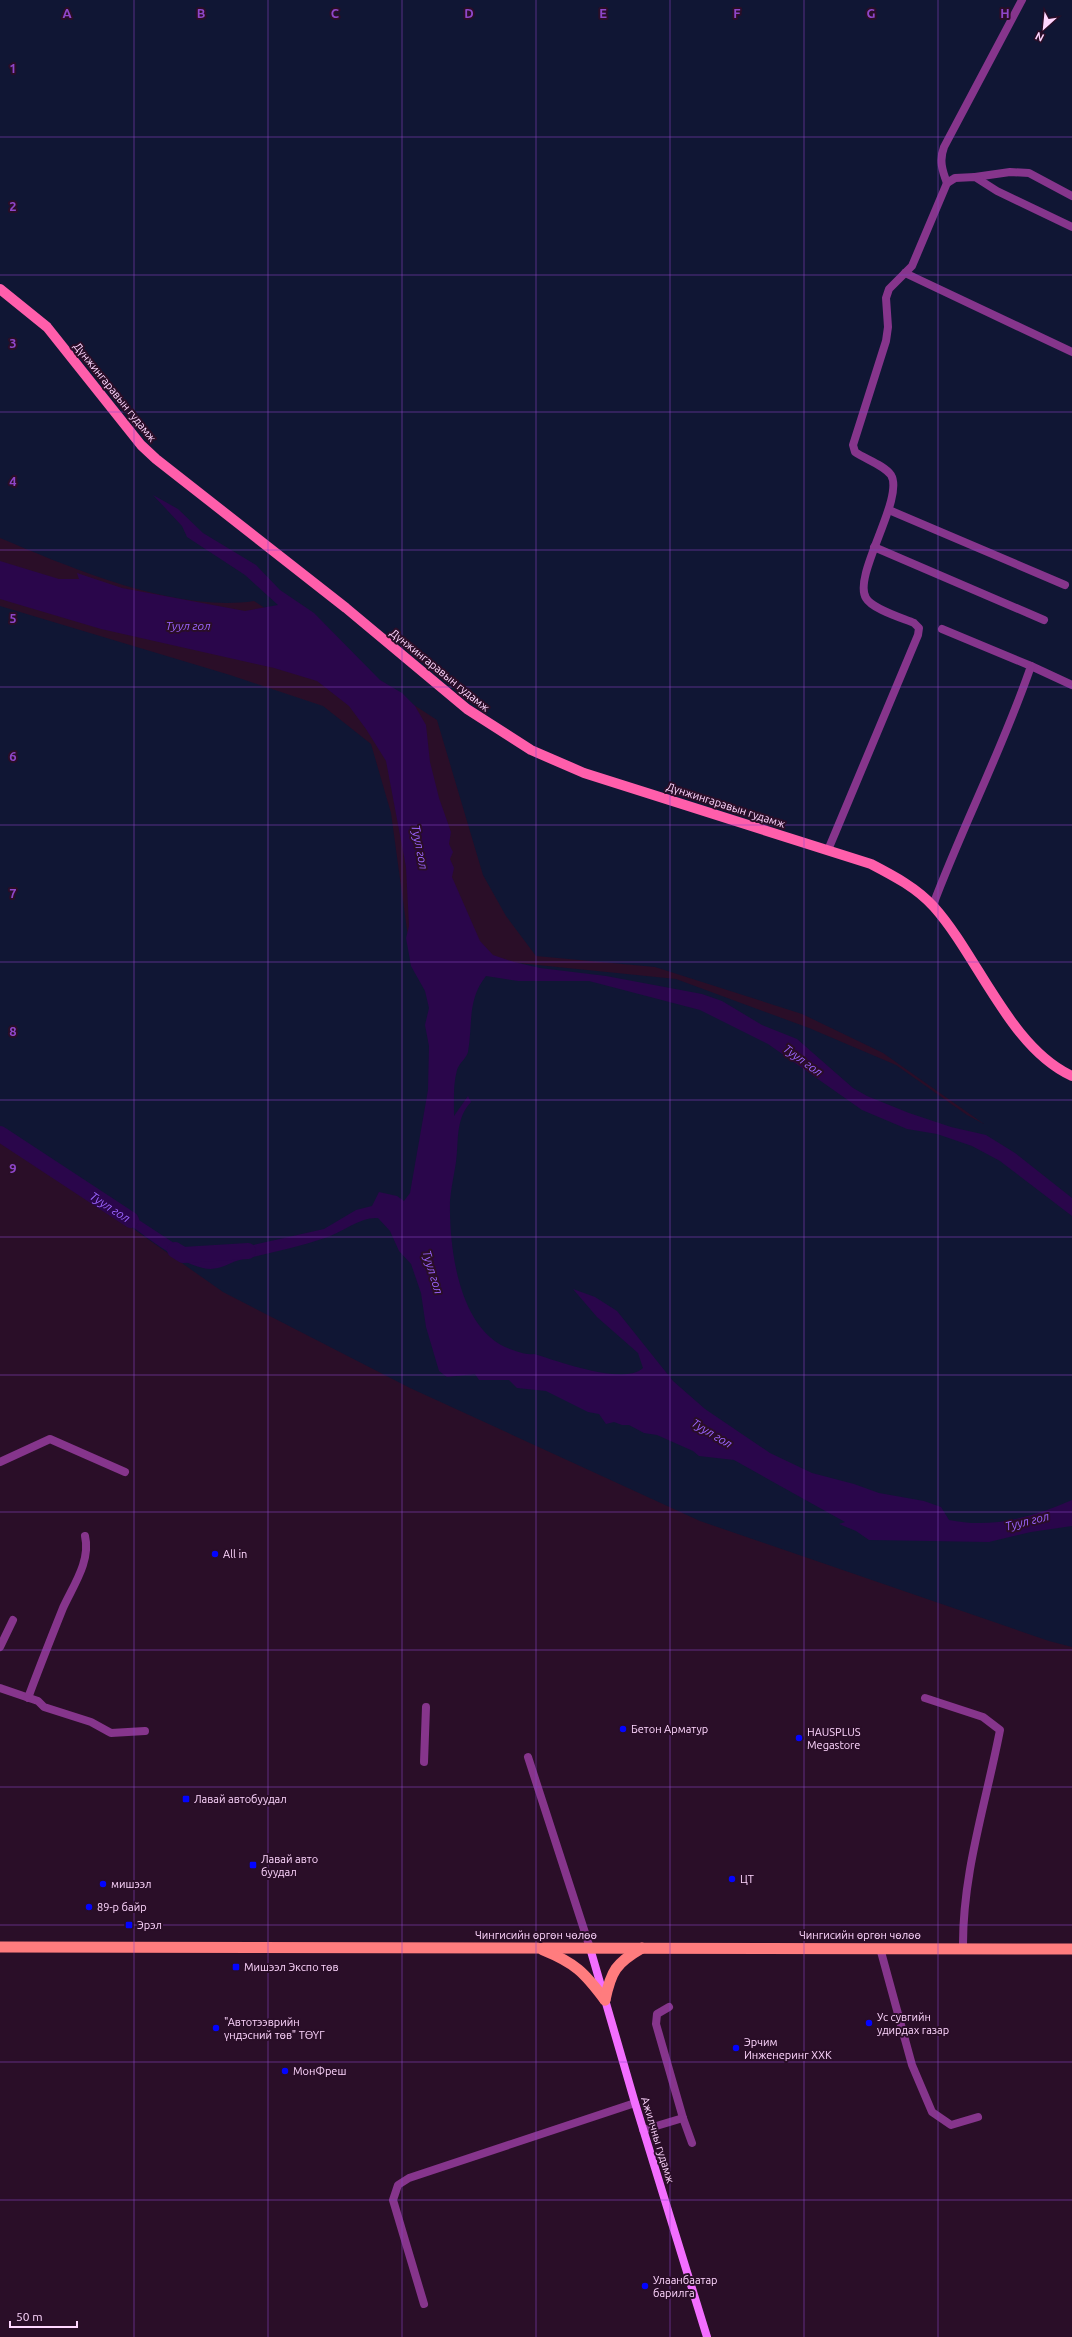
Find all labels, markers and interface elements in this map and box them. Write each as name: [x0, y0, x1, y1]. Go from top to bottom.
text: A: [62, 6, 72, 20]
text: B: [197, 6, 206, 20]
text: C: [331, 6, 340, 20]
text: D: [464, 6, 474, 20]
text: E: [599, 6, 607, 20]
text: F: [733, 6, 741, 20]
text: G: [867, 6, 876, 20]
text: H: [1000, 6, 1010, 20]
north arrow: [1024, 8, 1064, 48]
text: N: [1033, 30, 1046, 44]
text: 1: [9, 61, 17, 75]
text: 2: [9, 199, 17, 213]
text: 3: [9, 336, 17, 350]
street label: Дүнжингаравын гудамж: [71, 340, 159, 444]
text: 4: [9, 474, 17, 488]
text: 5: [9, 611, 17, 625]
water label: Туул гол: [166, 619, 211, 632]
street label: Дүнжингаравын гудамж: [388, 626, 492, 714]
text: 6: [9, 749, 17, 763]
street label: Дүнжингаравын гудамж: [665, 780, 787, 830]
water label: Туул гол: [409, 824, 431, 871]
text: 7: [9, 886, 17, 900]
text: 8: [9, 1024, 17, 1038]
water label: Туул гол: [781, 1042, 825, 1079]
text: 9: [9, 1161, 17, 1175]
water label: Туул гол: [88, 1189, 133, 1224]
water label: Туул гол: [420, 1249, 446, 1296]
water label: Туул гол: [689, 1416, 735, 1450]
water label: Туул гол: [1004, 1509, 1051, 1533]
place label: All in: [223, 1548, 247, 1560]
marker: All in: [210, 1549, 220, 1559]
place label: Бетон Арматур: [631, 1723, 708, 1735]
marker: Бетон Арматур: [618, 1724, 628, 1734]
place label: HAUSPLUS Megastore: [807, 1726, 861, 1751]
marker: HAUSPLUS Megastore: [794, 1733, 804, 1743]
place label: Лавай автобуудал: [194, 1793, 287, 1805]
marker: Лавай автобуудал: [181, 1794, 191, 1804]
place label: Лавай авто буудал: [261, 1853, 318, 1878]
marker: Лавай авто буудал: [248, 1860, 258, 1870]
place label: ЦТ: [740, 1873, 754, 1885]
marker: ЦТ: [727, 1874, 737, 1884]
place label: мишээл: [111, 1878, 151, 1890]
marker: мишээл: [98, 1879, 108, 1889]
place label: 89-р байр: [97, 1901, 147, 1913]
marker: 89-р байр: [84, 1902, 94, 1912]
place label: Эрэл: [137, 1919, 162, 1931]
marker: Эрэл: [124, 1920, 134, 1930]
street label: Чингисийн өргөн чөлөө: [475, 1929, 597, 1941]
street label: Чингисийн өргөн чөлөө: [799, 1929, 921, 1941]
place label: Мишээл Экспо төв: [244, 1961, 339, 1973]
marker: Мишээл Экспо төв: [231, 1962, 241, 1972]
place label: Ус сувгийн удирдах газар: [877, 2011, 949, 2036]
place label: "Автотээврийн үндэсний төв" ТӨҮГ: [224, 2016, 325, 2041]
marker: Ус сувгийн удирдах газар: [864, 2018, 874, 2028]
marker: "Автотээврийн үндэсний төв" ТӨҮГ: [211, 2023, 221, 2033]
place label: Эрчим Инженеринг ХХК: [744, 2036, 832, 2061]
marker: Эрчим Инженеринг ХХК: [731, 2043, 741, 2053]
place label: МонФреш: [293, 2065, 346, 2077]
marker: МонФреш: [280, 2066, 290, 2076]
street label: Ажилчны гудамж: [639, 2095, 677, 2185]
place label: Улаанбаатар барилга: [653, 2274, 718, 2299]
marker: Улаанбаатар барилга: [640, 2281, 650, 2291]
scale bar: [10, 2303, 77, 2329]
text: 50 m: [16, 2310, 43, 2323]

